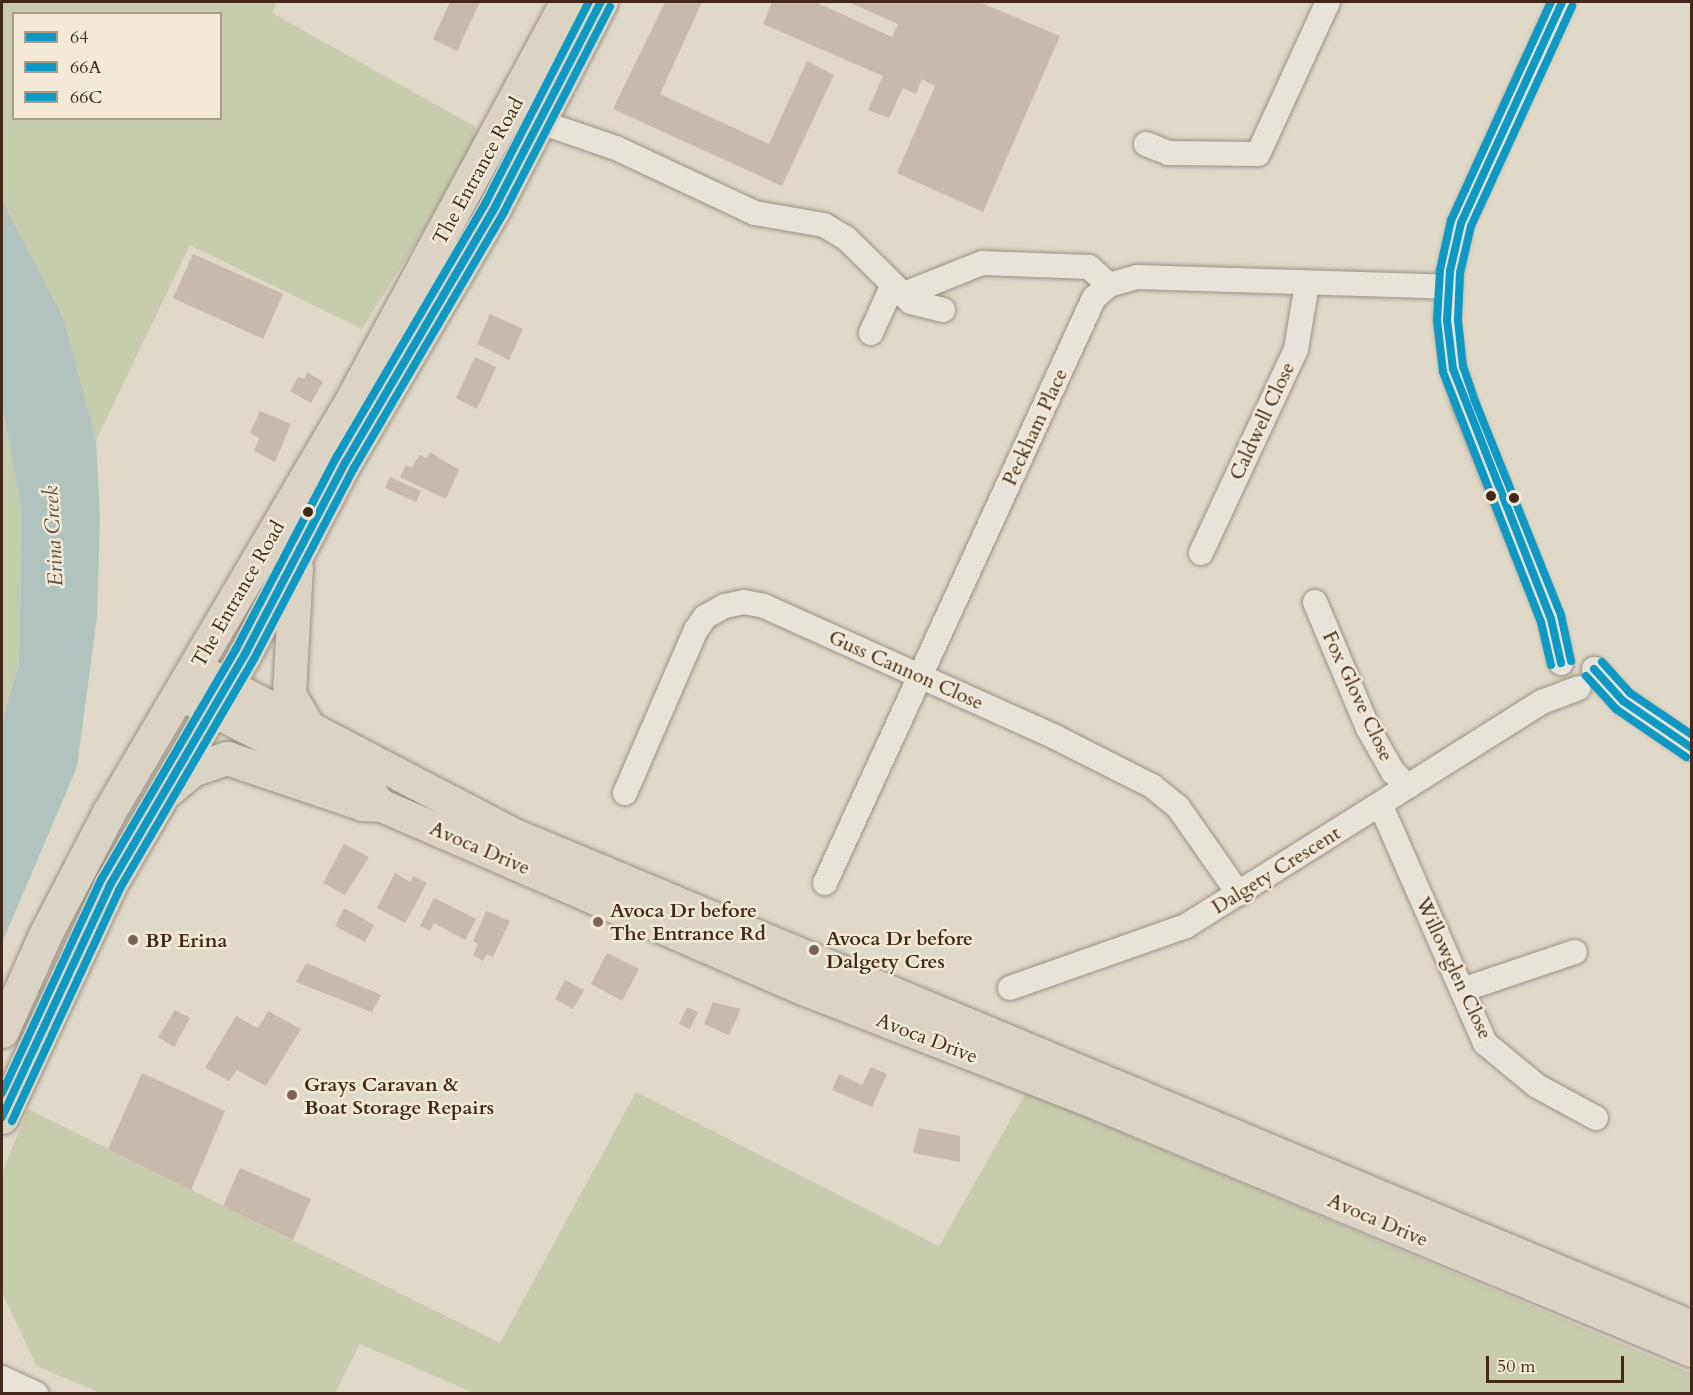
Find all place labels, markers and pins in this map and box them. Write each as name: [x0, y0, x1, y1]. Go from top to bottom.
unlabelled marker: [1485, 490, 1497, 502]
unlabelled marker: [1508, 492, 1520, 504]
unlabelled marker: [302, 506, 314, 518]
place label: Avoca Dr before The Entrance Rd: [610, 898, 766, 945]
marker: Avoca Dr before The Entrance Rd: [591, 915, 605, 929]
place label: Avoca Dr before Dalgety Cres: [826, 927, 973, 974]
place label: BP Erina: [145, 928, 228, 952]
marker: BP Erina: [126, 933, 140, 947]
marker: Avoca Dr before Dalgety Cres: [807, 943, 821, 957]
place label: Grays Caravan & Boat Storage Repairs: [304, 1072, 494, 1119]
marker: Grays Caravan & Boat Storage Repairs: [285, 1088, 299, 1102]

